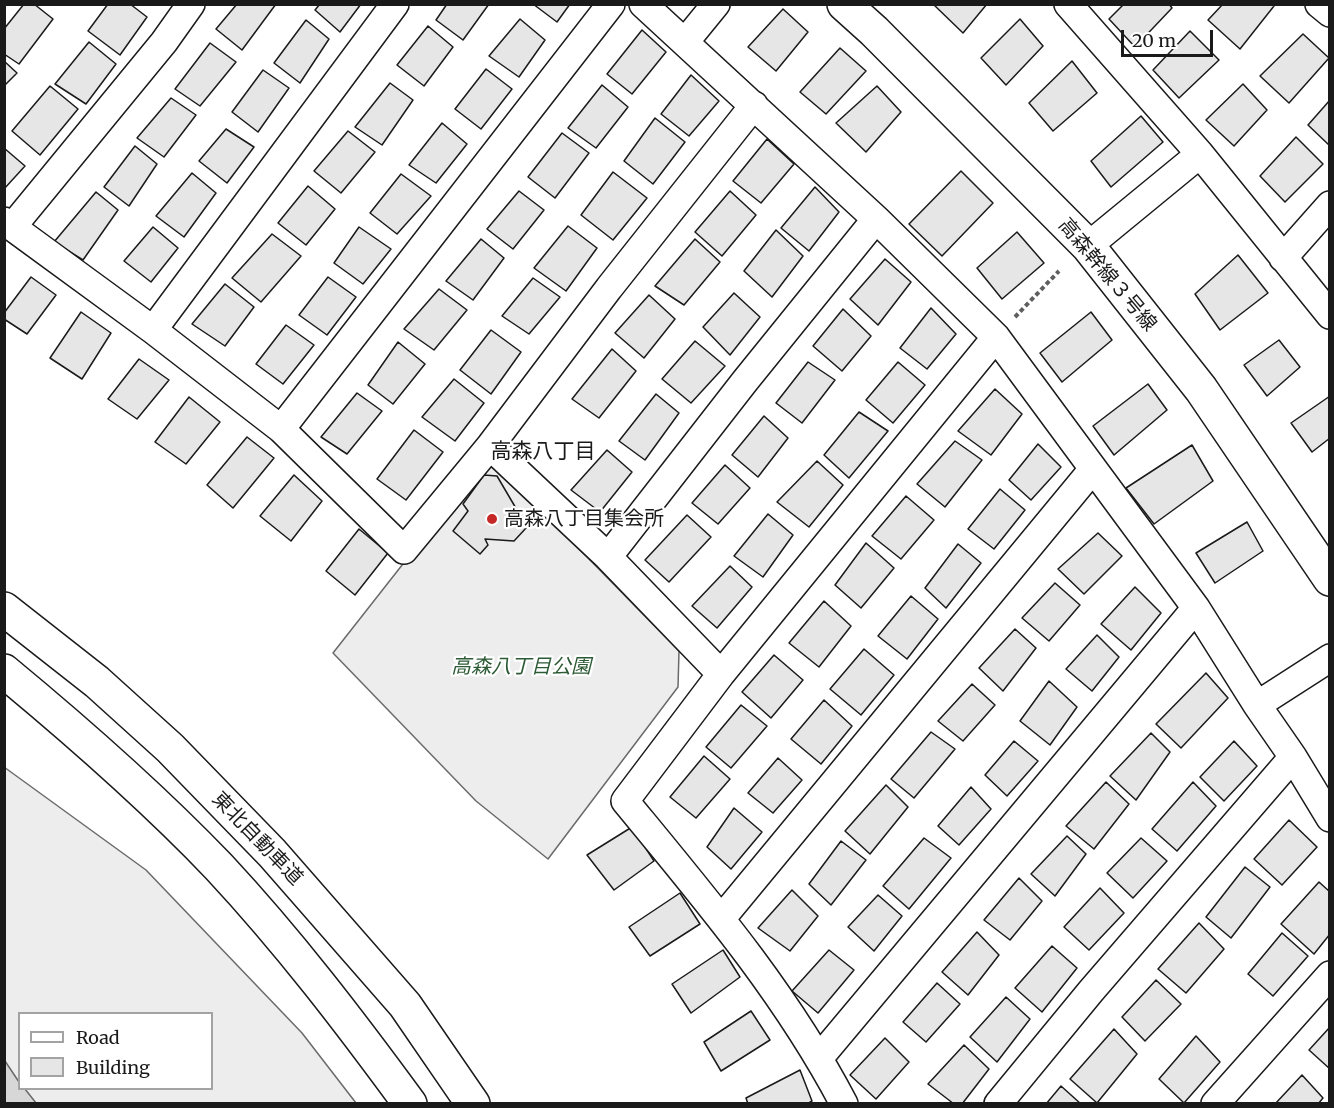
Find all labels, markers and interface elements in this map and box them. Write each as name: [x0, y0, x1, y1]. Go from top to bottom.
scale bar: [1124, 18, 1216, 56]
text: 20 m: [1132, 29, 1176, 52]
street label: 高森幹線３号線: [1053, 214, 1161, 336]
district label: 高森八丁目: [491, 439, 595, 465]
place label: 高森八丁目集会所: [504, 507, 664, 531]
marker: 高森八丁目集会所: [485, 512, 499, 526]
park label: 高森八丁目公園: [451, 655, 591, 679]
street label: 東北自動車道: [207, 788, 307, 890]
legend: [18, 1012, 213, 1090]
text: Road: [76, 1026, 120, 1049]
text: Building: [76, 1056, 150, 1079]

